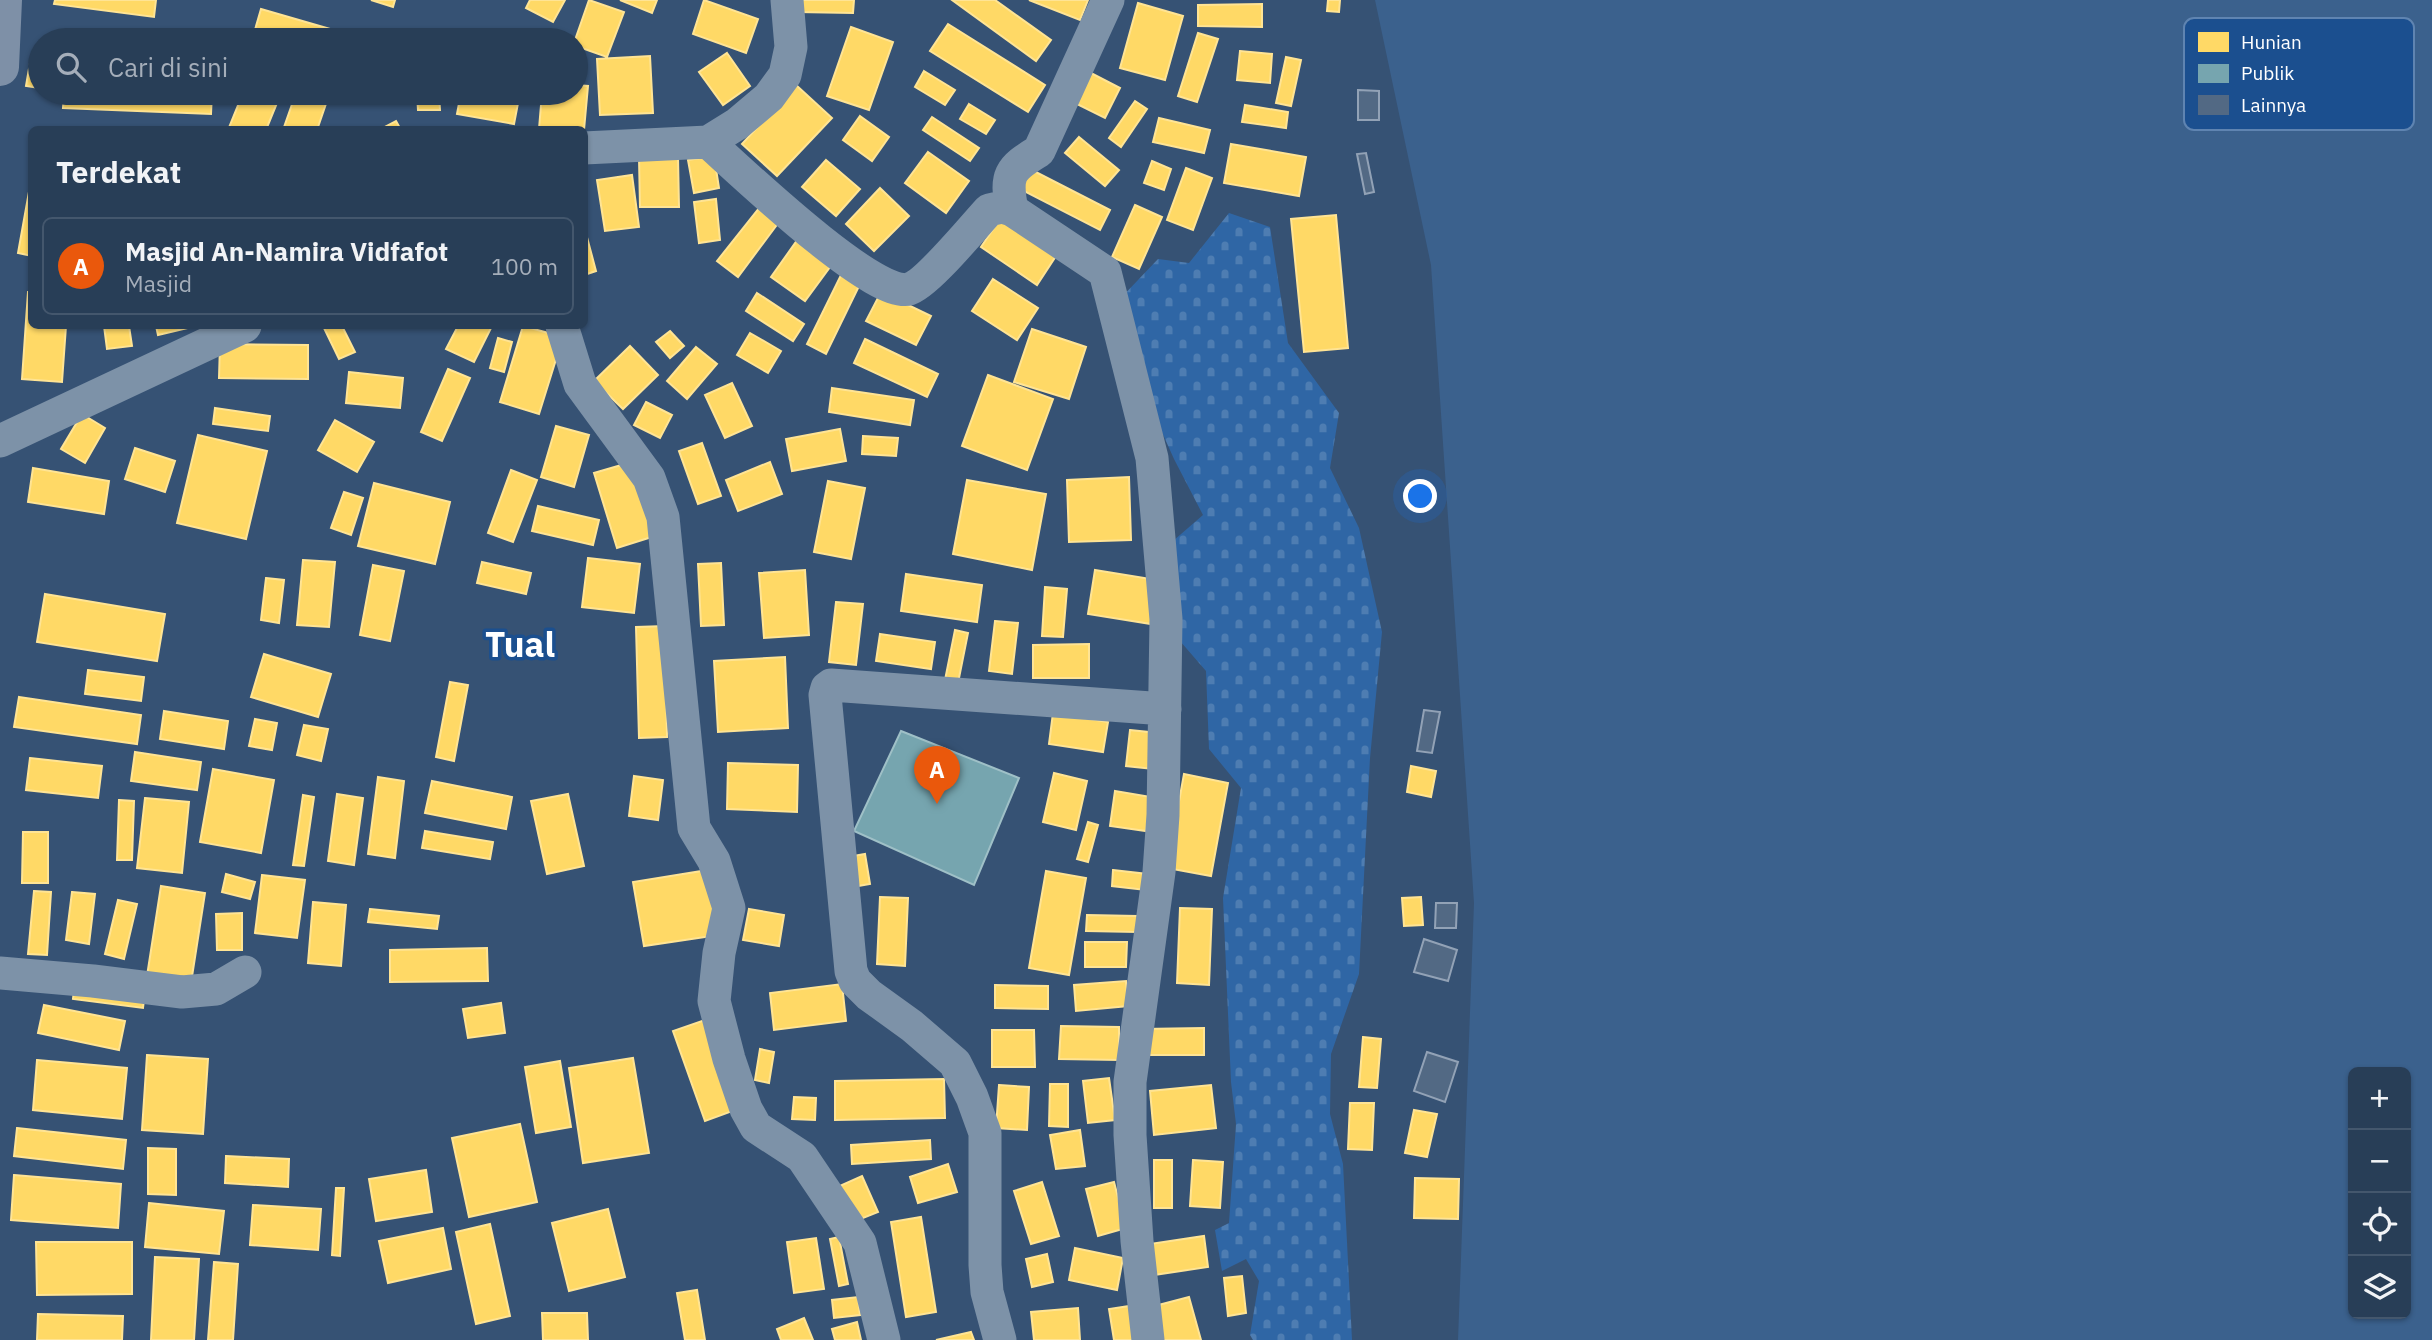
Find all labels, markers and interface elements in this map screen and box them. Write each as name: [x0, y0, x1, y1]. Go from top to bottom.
legend: [2184, 18, 2414, 130]
search box: [28, 28, 588, 105]
text: Hunian: [2241, 30, 2302, 54]
icon: search: [52, 48, 90, 86]
text: Cari di sini: [108, 50, 228, 84]
text: Publik: [2241, 61, 2294, 85]
text: Lainnya: [2241, 93, 2306, 117]
text: Terdekat: [56, 152, 181, 191]
text: Masjid An-Namira Vidfafot: [125, 234, 448, 268]
text: A: [73, 251, 89, 281]
text: 100 m: [491, 251, 558, 281]
text: Masjid: [125, 268, 192, 298]
your location: [1403, 479, 1437, 513]
district label: Tual: [485, 621, 555, 667]
pin: A: [914, 746, 960, 804]
map controls: [2348, 1067, 2411, 1319]
button: +: [2348, 1067, 2411, 1130]
button: −: [2348, 1130, 2411, 1193]
button: locate: [2348, 1193, 2411, 1256]
button: layers: [2348, 1256, 2411, 1319]

